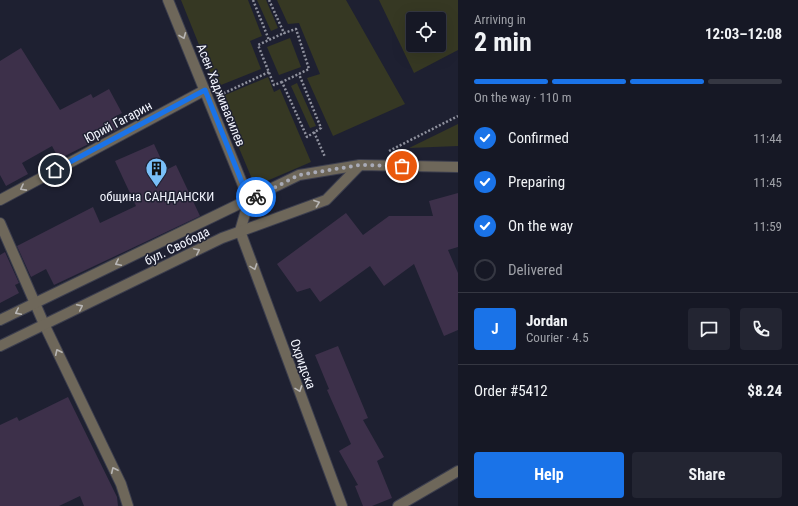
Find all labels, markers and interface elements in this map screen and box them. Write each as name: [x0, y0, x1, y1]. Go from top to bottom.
map controls: [406, 12, 446, 52]
button: locate: [406, 12, 446, 52]
text: Arriving in: [474, 12, 526, 27]
text: 12:03–12:08: [705, 25, 782, 43]
text: 2 min: [474, 27, 532, 57]
one-way arrow: [178, 32, 186, 40]
street label: Асен Хадживасилев: [194, 41, 248, 149]
text: On the way · 110 m: [474, 90, 571, 105]
street label: Юрий Гагарин: [82, 98, 154, 146]
icon: check: [474, 127, 496, 149]
text: Confirmed: [508, 129, 569, 147]
text: 11:44: [753, 131, 782, 146]
pin: [385, 149, 419, 183]
pin: [38, 153, 72, 187]
building icon: община САНДАНСКИ: [144, 155, 170, 188]
icon: bag: [391, 155, 413, 177]
icon: home: [44, 159, 66, 181]
icon: check: [474, 171, 496, 193]
text: Preparing: [508, 173, 565, 191]
text: 11:45: [753, 175, 782, 190]
courier: [236, 177, 276, 217]
one-way arrow: [19, 183, 27, 190]
icon: bike: [245, 186, 267, 208]
place label: община САНДАНСКИ: [100, 189, 214, 204]
one-way arrow: [314, 199, 321, 207]
icon: check: [474, 215, 496, 237]
text: On the way: [508, 217, 573, 235]
text: 11:59: [753, 219, 782, 234]
street label: бул. Свобода: [142, 224, 212, 268]
one-way arrow: [192, 248, 200, 256]
one-way arrow: [115, 258, 122, 266]
text: Delivered: [508, 261, 563, 279]
one-way arrow: [249, 264, 258, 271]
one-way arrow: [75, 305, 83, 312]
one-way arrow: [14, 307, 22, 315]
button: chat: [688, 308, 730, 350]
button: phone: [740, 308, 782, 350]
text: Jordan: [526, 312, 568, 330]
text: J: [491, 320, 499, 338]
text: Courier · 4.5: [526, 330, 589, 345]
street label: Охридска: [287, 337, 319, 391]
one-way arrow: [55, 349, 63, 357]
text: Order #5412: [474, 382, 548, 400]
text: $8.24: [747, 382, 782, 400]
one-way arrow: [294, 386, 302, 393]
button: Help: [474, 452, 624, 498]
button: Share: [632, 452, 782, 498]
one-way arrow: [111, 466, 119, 474]

